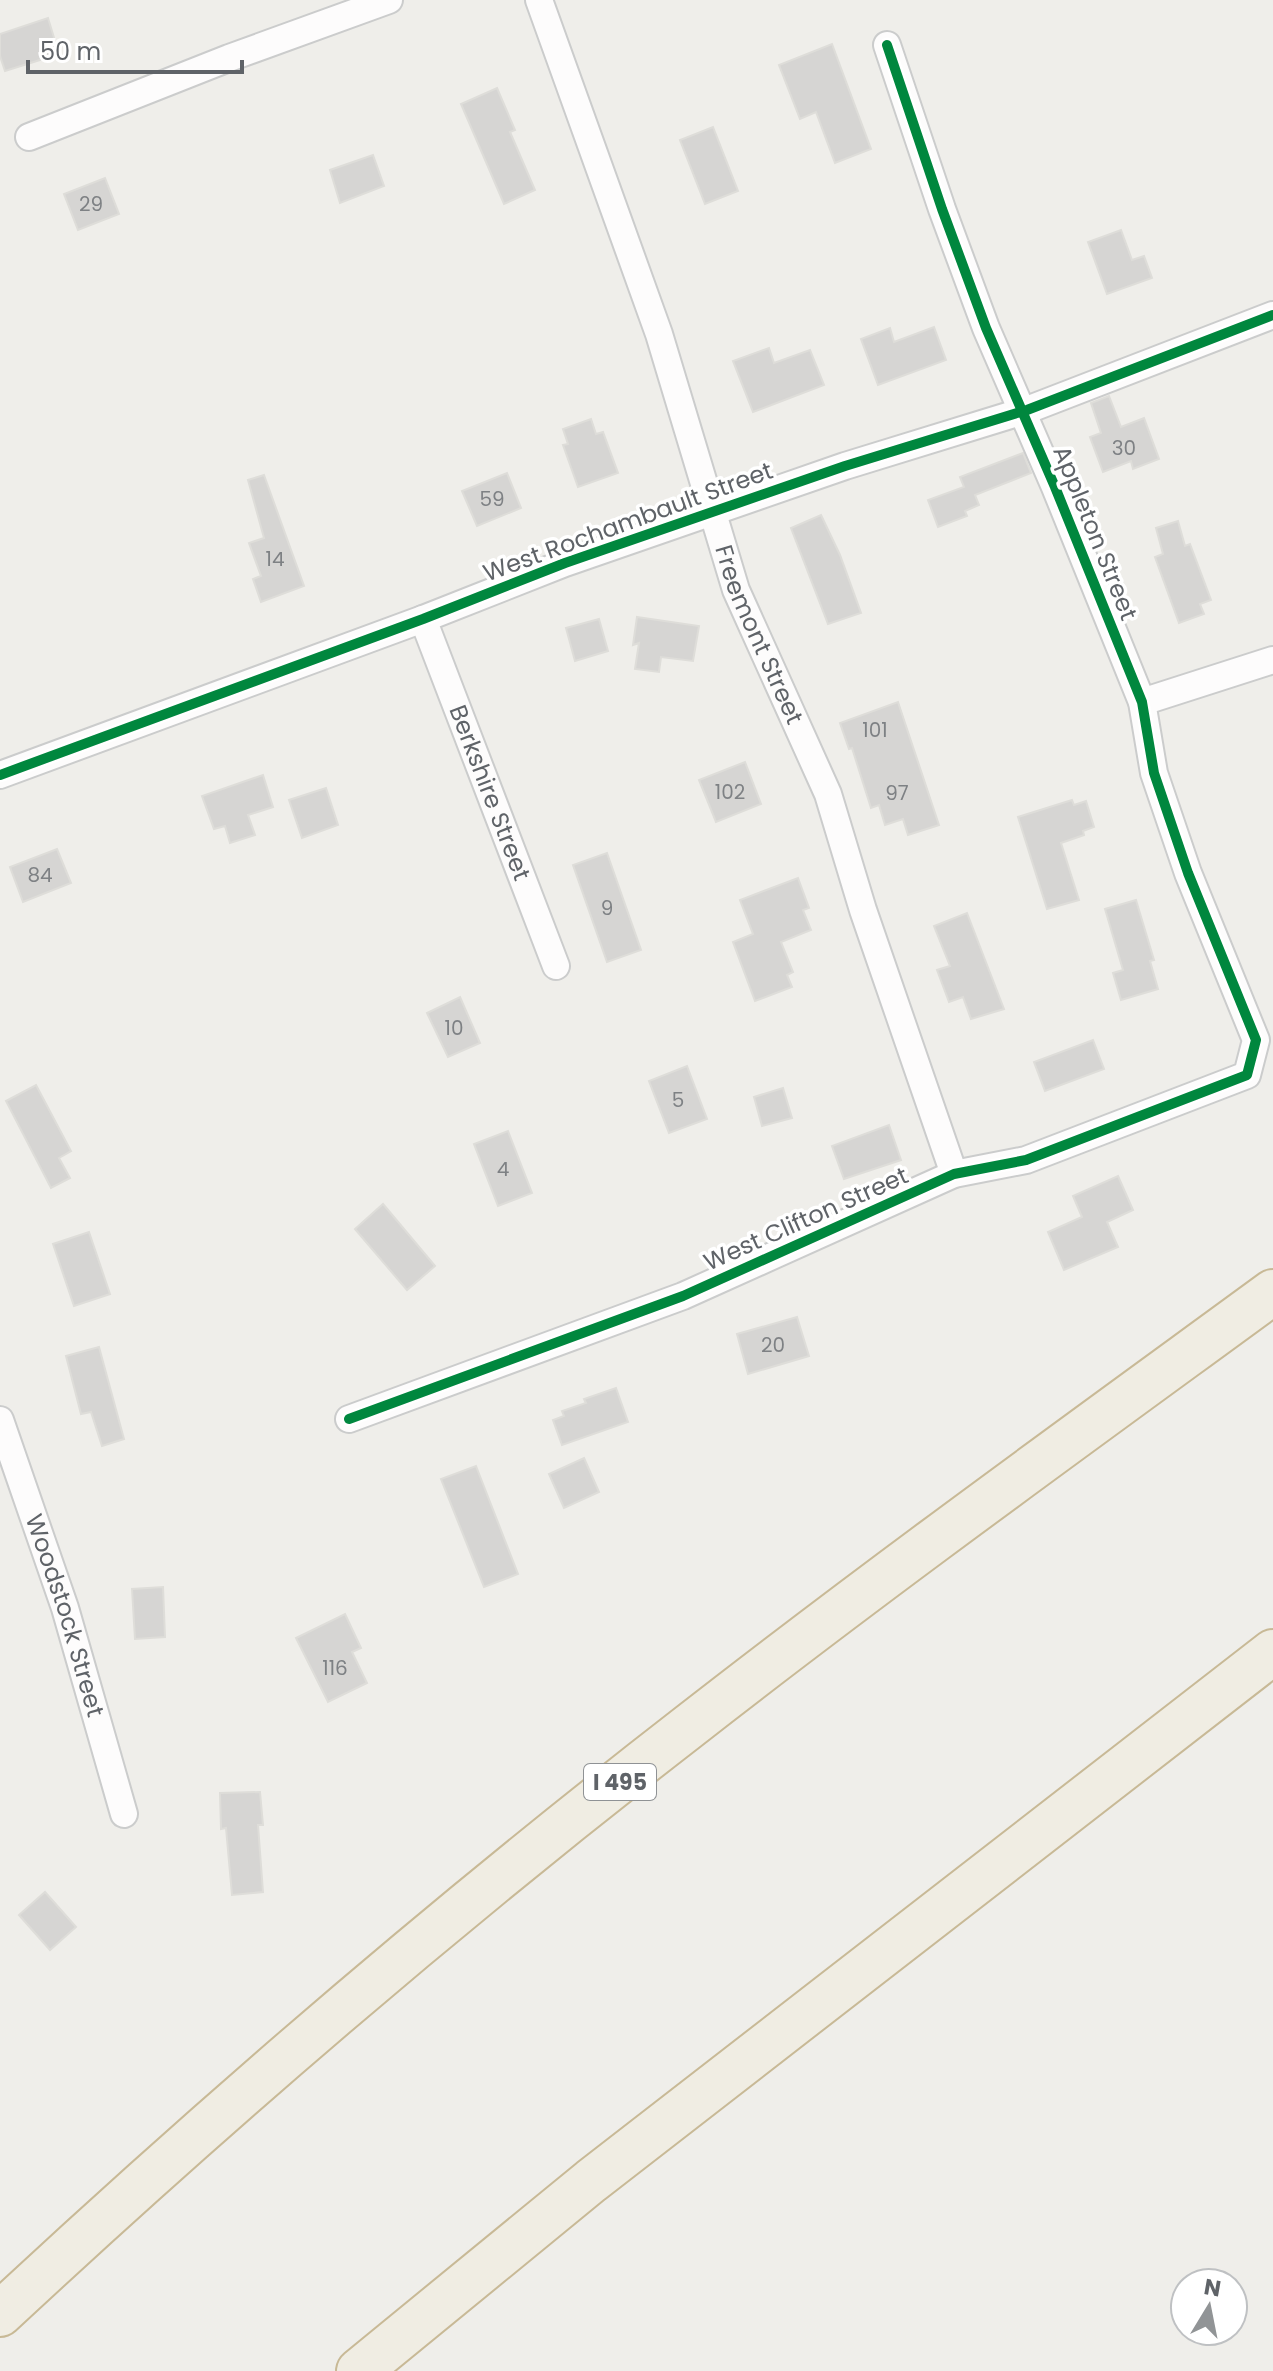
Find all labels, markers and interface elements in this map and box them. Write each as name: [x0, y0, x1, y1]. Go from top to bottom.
scale bar: [28, 24, 242, 74]
text: 50 m: [40, 35, 101, 68]
house number: 29: [79, 190, 103, 218]
house number: 30: [1112, 434, 1136, 462]
street label: Appleton Street: [1045, 441, 1146, 625]
street label: West Rochambault Street: [478, 454, 777, 589]
house number: 59: [479, 485, 505, 513]
street label: Freemont Street: [707, 541, 811, 729]
house number: 14: [266, 545, 284, 573]
street label: Berkshire Street: [441, 700, 539, 885]
house number: 101: [862, 716, 888, 744]
house number: 102: [715, 778, 745, 806]
house number: 97: [885, 779, 909, 807]
house number: 84: [27, 861, 53, 889]
house number: 9: [601, 894, 613, 922]
house number: 10: [445, 1014, 463, 1042]
house number: 5: [672, 1086, 684, 1114]
house number: 4: [497, 1155, 509, 1183]
street label: West Clifton Street: [698, 1159, 913, 1278]
house number: 20: [761, 1331, 785, 1359]
street label: Woodstock Street: [18, 1510, 112, 1721]
house number: 116: [322, 1654, 348, 1682]
road number: I 495: [584, 1764, 656, 1800]
north arrow: [1169, 2267, 1249, 2347]
text: N: [1202, 2271, 1223, 2304]

